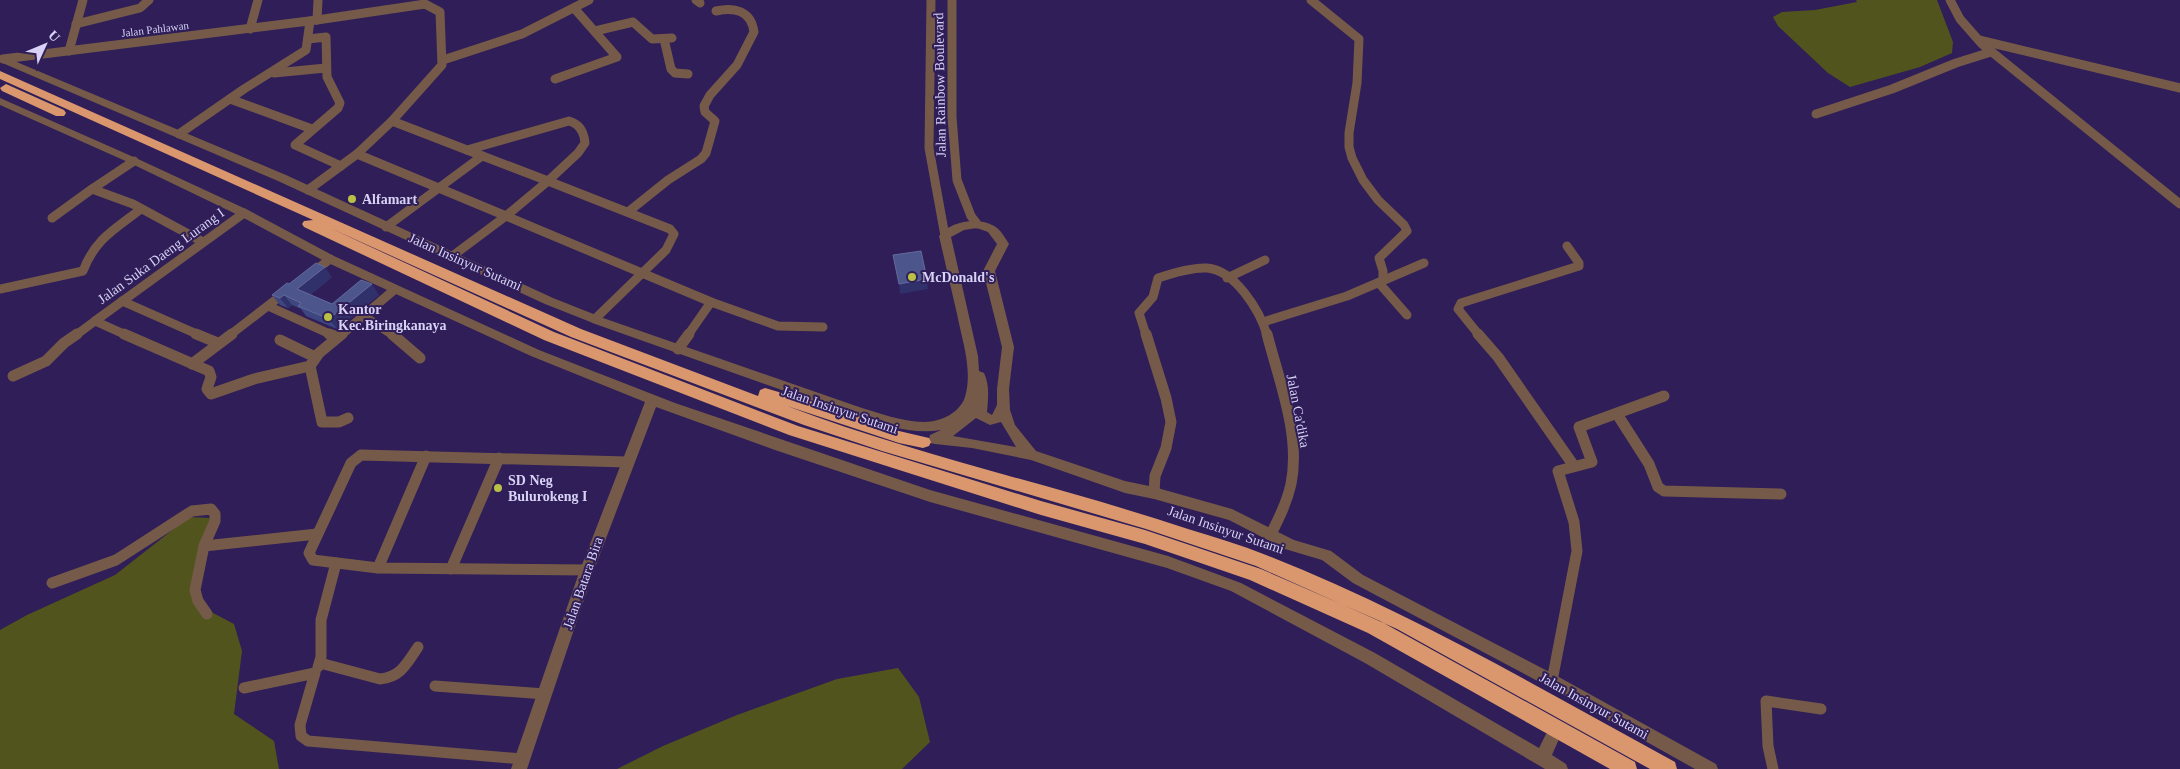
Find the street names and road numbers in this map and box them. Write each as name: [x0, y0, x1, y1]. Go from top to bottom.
street label: Jalan Rainbow Boulevard: [931, 13, 949, 157]
street label: Jalan Pahlawan: [120, 19, 190, 39]
street label: Jalan Suka Daeng Lurang I: [95, 205, 227, 307]
street label: Jalan Insinyur Sutami: [406, 230, 524, 294]
street label: Jalan Ca'dika: [1284, 373, 1313, 450]
street label: Jalan Insinyur Sutami: [780, 383, 900, 437]
street label: Jalan Insinyur Sutami: [1166, 503, 1286, 557]
street label: Jalan Batara Bira: [560, 534, 606, 631]
street label: Jalan Insinyur Sutami: [1537, 670, 1651, 742]

